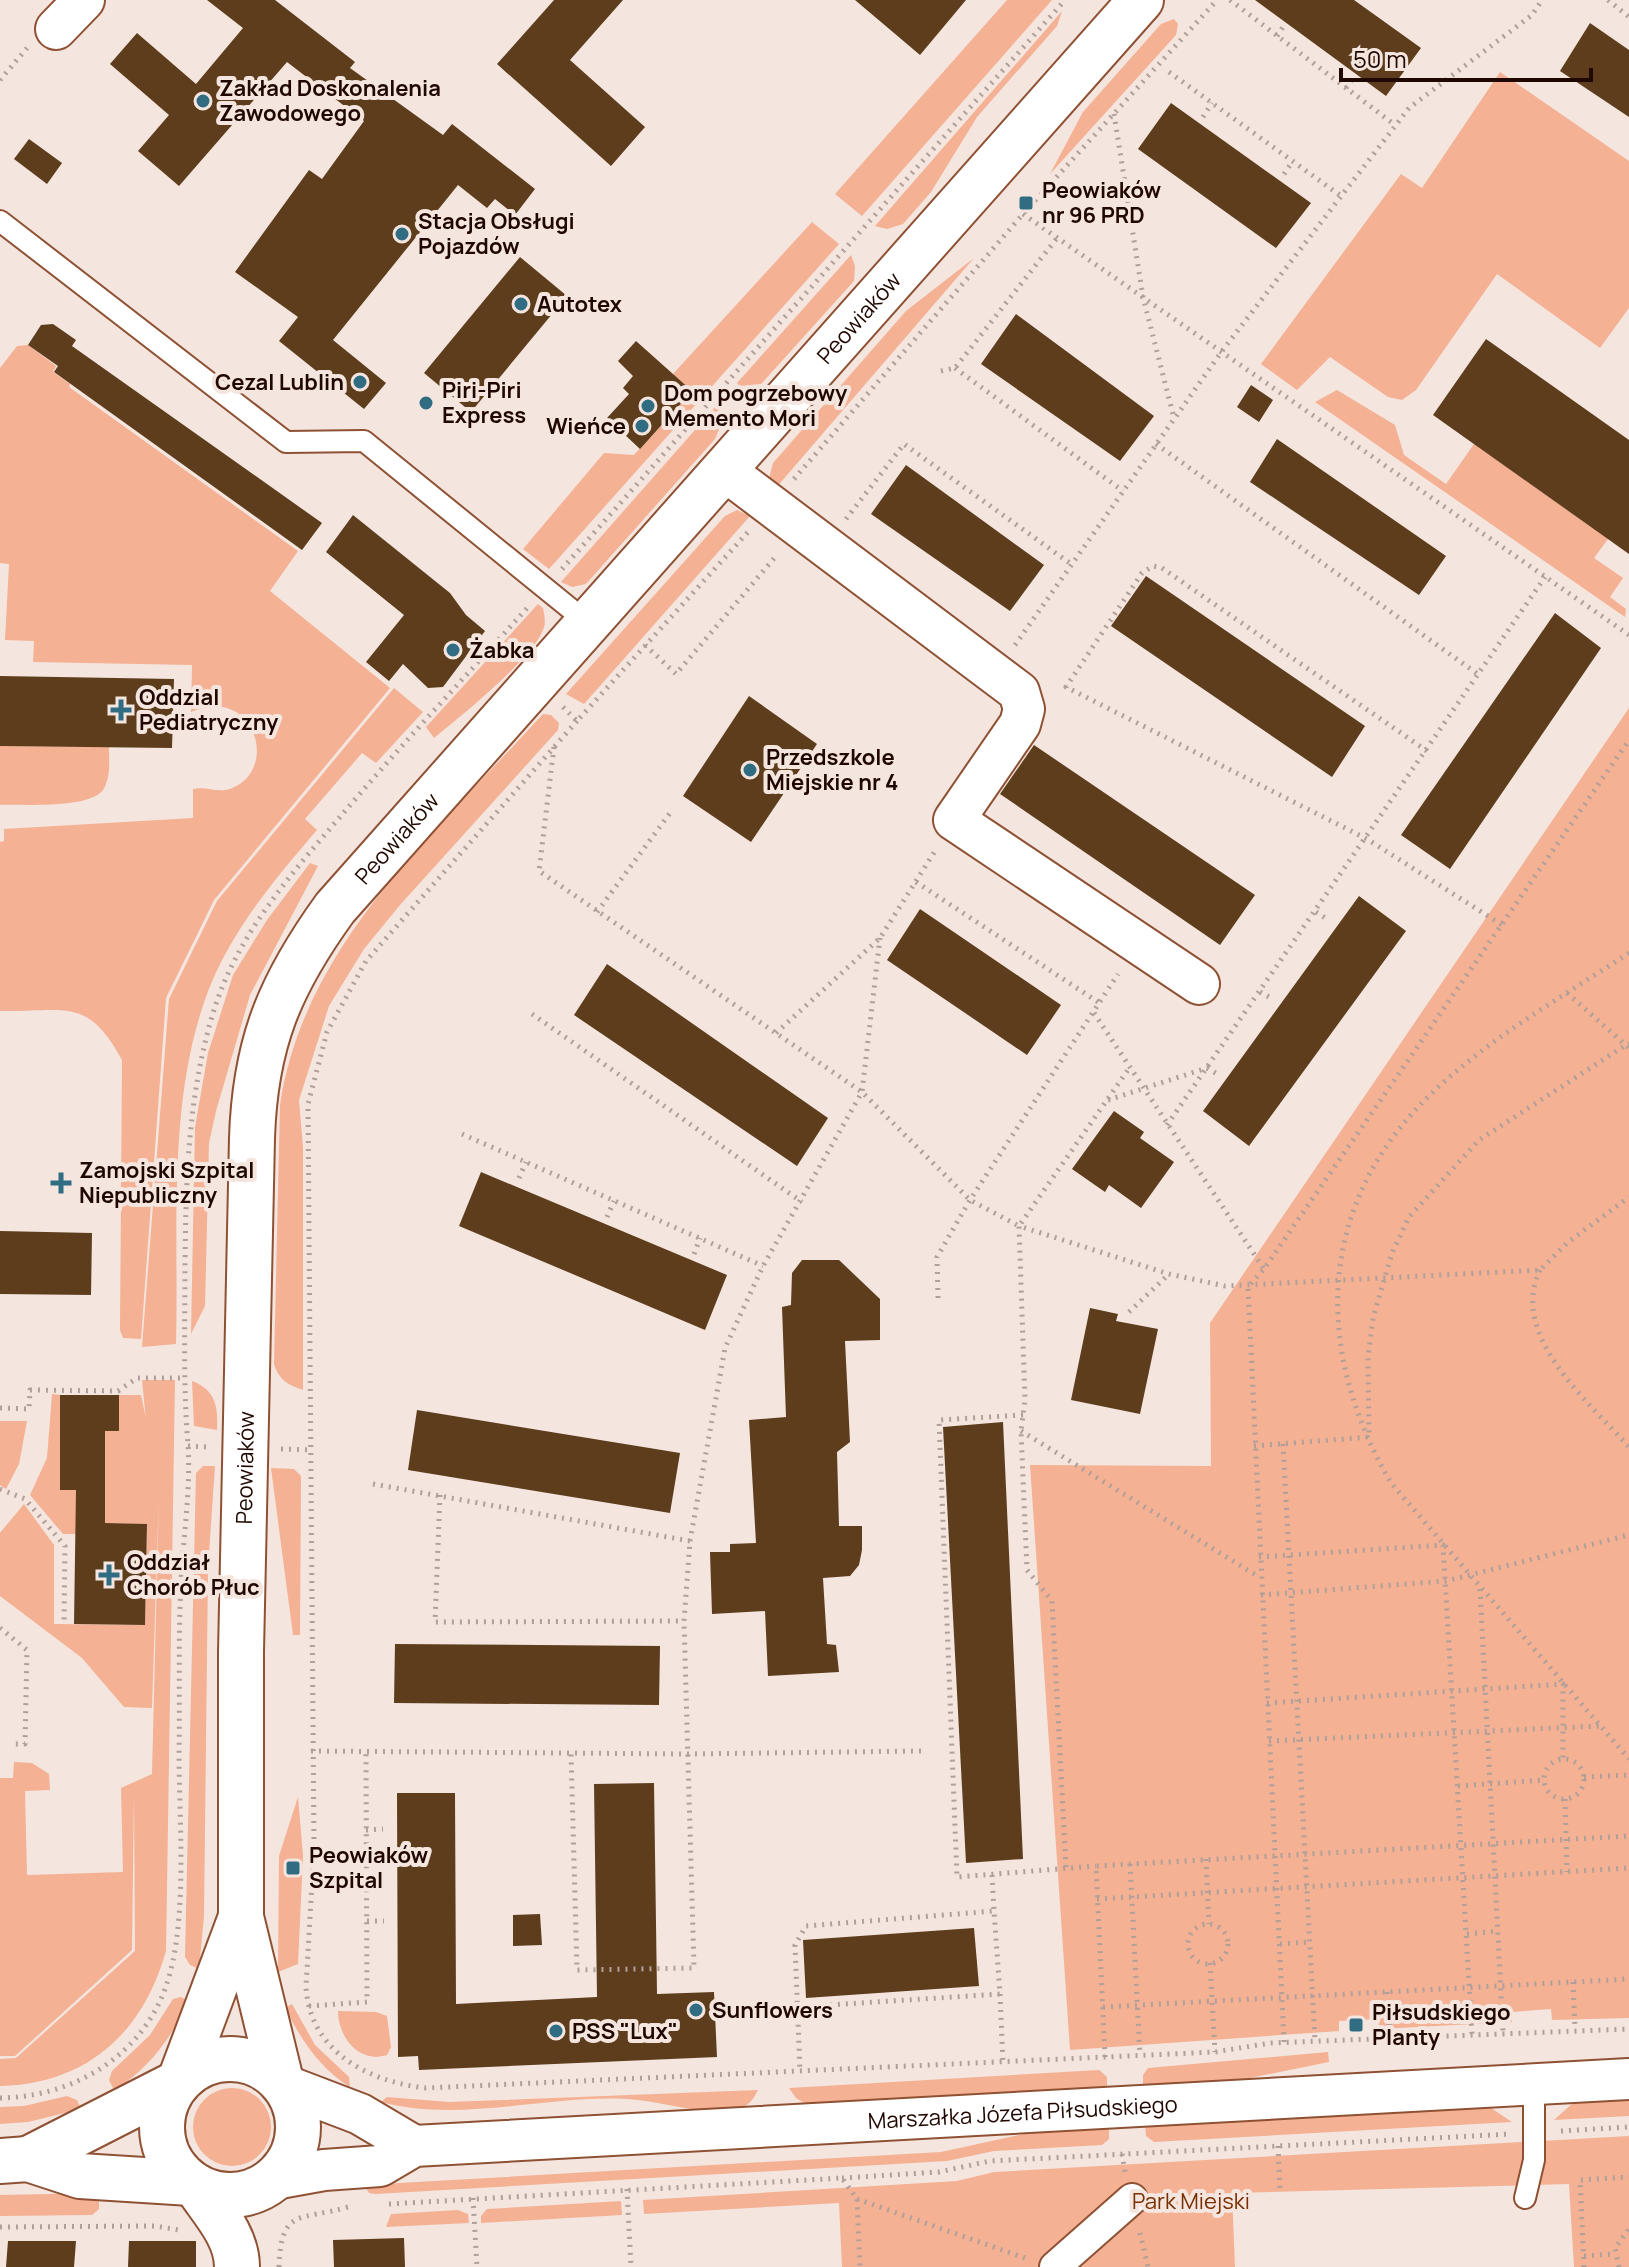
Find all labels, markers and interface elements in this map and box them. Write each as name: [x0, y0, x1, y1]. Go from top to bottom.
scale bar: [1341, 32, 1591, 82]
text: 50 m: [1353, 42, 1407, 75]
place label: Zakład Doskonalenia Zawodowego: [219, 73, 441, 128]
marker: Zakład Doskonalenia Zawodowego: [194, 92, 212, 110]
place label: Peowiaków nr 96 PRD: [1042, 175, 1162, 230]
marker: Peowiaków nr 96 PRD: [1017, 194, 1035, 212]
place label: Stacja Obsługi Pojazdów: [418, 206, 575, 261]
marker: Stacja Obsługi Pojazdów: [393, 225, 411, 243]
street label: Peowiaków: [810, 265, 908, 370]
place label: Autotex: [537, 289, 622, 319]
marker: Autotex: [512, 295, 530, 313]
place label: Cezal Lublin: [215, 367, 344, 397]
marker: Cezal Lublin: [351, 373, 369, 391]
place label: Piri-Piri Express: [442, 375, 526, 430]
place label: Dom pogrzebowy Memento Mori: [664, 378, 848, 433]
marker: Piri-Piri Express: [417, 394, 435, 412]
marker: Dom pogrzebowy Memento Mori: [639, 397, 657, 415]
place label: Wieńce: [546, 411, 626, 441]
marker: Wieńce: [633, 417, 651, 435]
place label: Żabka: [469, 635, 534, 665]
marker: Żabka: [444, 641, 462, 659]
place label: Oddzial Pediatryczny: [139, 682, 279, 737]
marker: Oddzial Pediatryczny: [110, 699, 132, 721]
place label: Przedszkole Miejskie nr 4: [766, 742, 898, 797]
marker: Przedszkole Miejskie nr 4: [741, 761, 759, 779]
street label: Peowiaków: [348, 786, 446, 891]
place label: Zamojski Szpital Niepubliczny: [79, 1155, 254, 1210]
marker: Zamojski Szpital Niepubliczny: [50, 1172, 72, 1194]
street label: Peowiaków: [229, 1411, 261, 1525]
place label: Oddział Chorób Płuc: [127, 1547, 260, 1602]
marker: Oddział Chorób Płuc: [98, 1564, 120, 1586]
place label: Peowiaków Szpital: [309, 1840, 429, 1895]
marker: Peowiaków Szpital: [284, 1859, 302, 1877]
place label: Sunflowers: [712, 1995, 833, 2025]
place label: Piłsudskiego Planty: [1372, 1997, 1511, 2052]
marker: Sunflowers: [687, 2001, 705, 2019]
place label: PSS "Lux": [572, 2016, 678, 2046]
marker: Piłsudskiego Planty: [1347, 2016, 1365, 2034]
marker: PSS "Lux": [547, 2022, 565, 2040]
street label: Marszałka Józefa Piłsudskiego: [867, 2089, 1178, 2136]
park label: Park Miejski: [1132, 2186, 1250, 2216]

